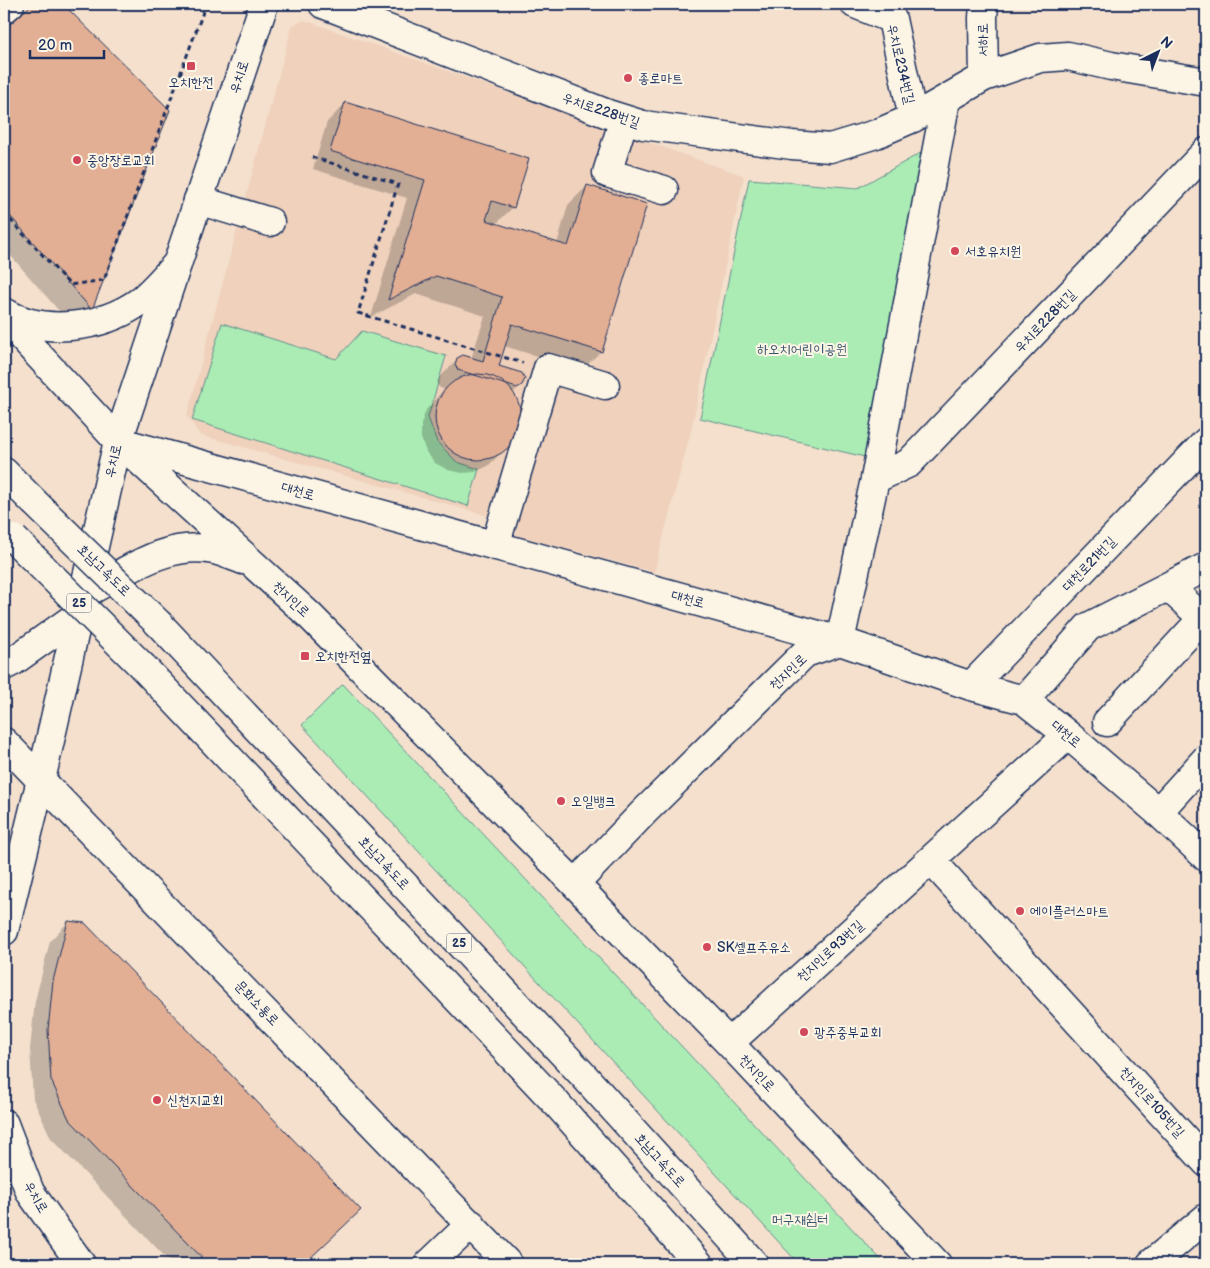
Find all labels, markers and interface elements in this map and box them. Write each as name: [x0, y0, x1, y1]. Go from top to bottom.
street label: 우치로234번길: [884, 22, 919, 106]
street label: 서하로: [974, 23, 992, 57]
scale bar: [30, 28, 104, 60]
north arrow: [1132, 28, 1182, 78]
text: N: [1157, 33, 1176, 53]
text: 20 m: [38, 36, 72, 55]
street label: 우치로: [226, 58, 252, 96]
marker: 오치한전: [185, 60, 197, 72]
place label: 종로마트: [638, 70, 683, 87]
marker: 종로마트: [622, 72, 634, 84]
place label: 오치한전: [168, 74, 214, 91]
street label: 우치로228번길: [560, 89, 643, 131]
place label: 중앙장로교회: [87, 152, 155, 169]
marker: 중앙장로교회: [71, 154, 83, 166]
place label: 서호유치원: [965, 243, 1021, 260]
marker: 서호유치원: [949, 245, 961, 257]
street label: 우치로228번길: [1011, 285, 1080, 356]
park label: 하오치어린이공원: [757, 341, 847, 358]
street label: 우치로: [101, 443, 125, 479]
street label: 대천로: [279, 478, 317, 504]
street label: 대천로21번길: [1059, 532, 1120, 595]
street label: 호남고속도로: [74, 540, 134, 600]
street label: 천지인로: [269, 577, 313, 621]
street label: 대천로: [669, 586, 707, 612]
road number: 25: [66, 594, 92, 612]
place label: 오치한전옆: [315, 648, 371, 665]
marker: 오치한전옆: [299, 650, 311, 662]
street label: 천지인로: [766, 650, 810, 694]
street label: 대천로: [1048, 717, 1084, 751]
place label: 오일뱅크: [571, 793, 616, 810]
marker: 오일뱅크: [555, 795, 567, 807]
street label: 호남고속도로: [355, 832, 413, 894]
place label: 에이플러스마트: [1030, 903, 1109, 920]
marker: 에이플러스마트: [1014, 905, 1026, 917]
street label: 천지인로93번길: [793, 916, 868, 986]
road number: 25: [446, 934, 472, 952]
place label: SK셀프주유소: [717, 939, 791, 956]
marker: SK셀프주유소: [701, 941, 713, 953]
street label: 문화소통로: [231, 977, 283, 1029]
place label: 광주중부교회: [814, 1024, 882, 1041]
marker: 광주중부교회: [798, 1026, 810, 1038]
street label: 천지인로: [735, 1051, 779, 1095]
street label: 천지인로105번길: [1116, 1063, 1189, 1141]
place label: 신천지교회: [167, 1092, 223, 1109]
marker: 신천지교회: [151, 1094, 163, 1106]
street label: 호남고속도로: [631, 1129, 689, 1191]
street label: 우치로: [20, 1178, 52, 1216]
park label: 머구재쉼터: [772, 1211, 828, 1228]

